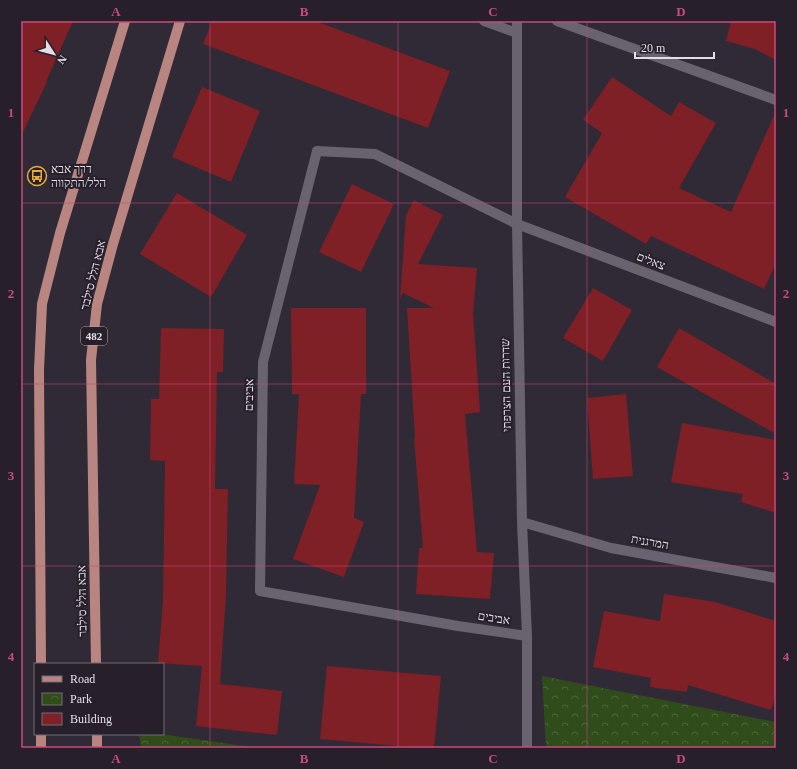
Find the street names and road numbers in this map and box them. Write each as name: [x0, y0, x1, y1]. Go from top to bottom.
street label: אבא הלל סילבר: [78, 239, 108, 311]
street label: צאלים: [635, 249, 667, 273]
road number: 482: [81, 327, 107, 345]
street label: שדרות העם הצרפתי: [498, 338, 514, 432]
street label: אביבים: [242, 379, 256, 411]
street label: המרגנית: [630, 532, 670, 552]
street label: אבא הלל סילבר: [74, 565, 90, 637]
street label: אביבים: [477, 609, 511, 627]

